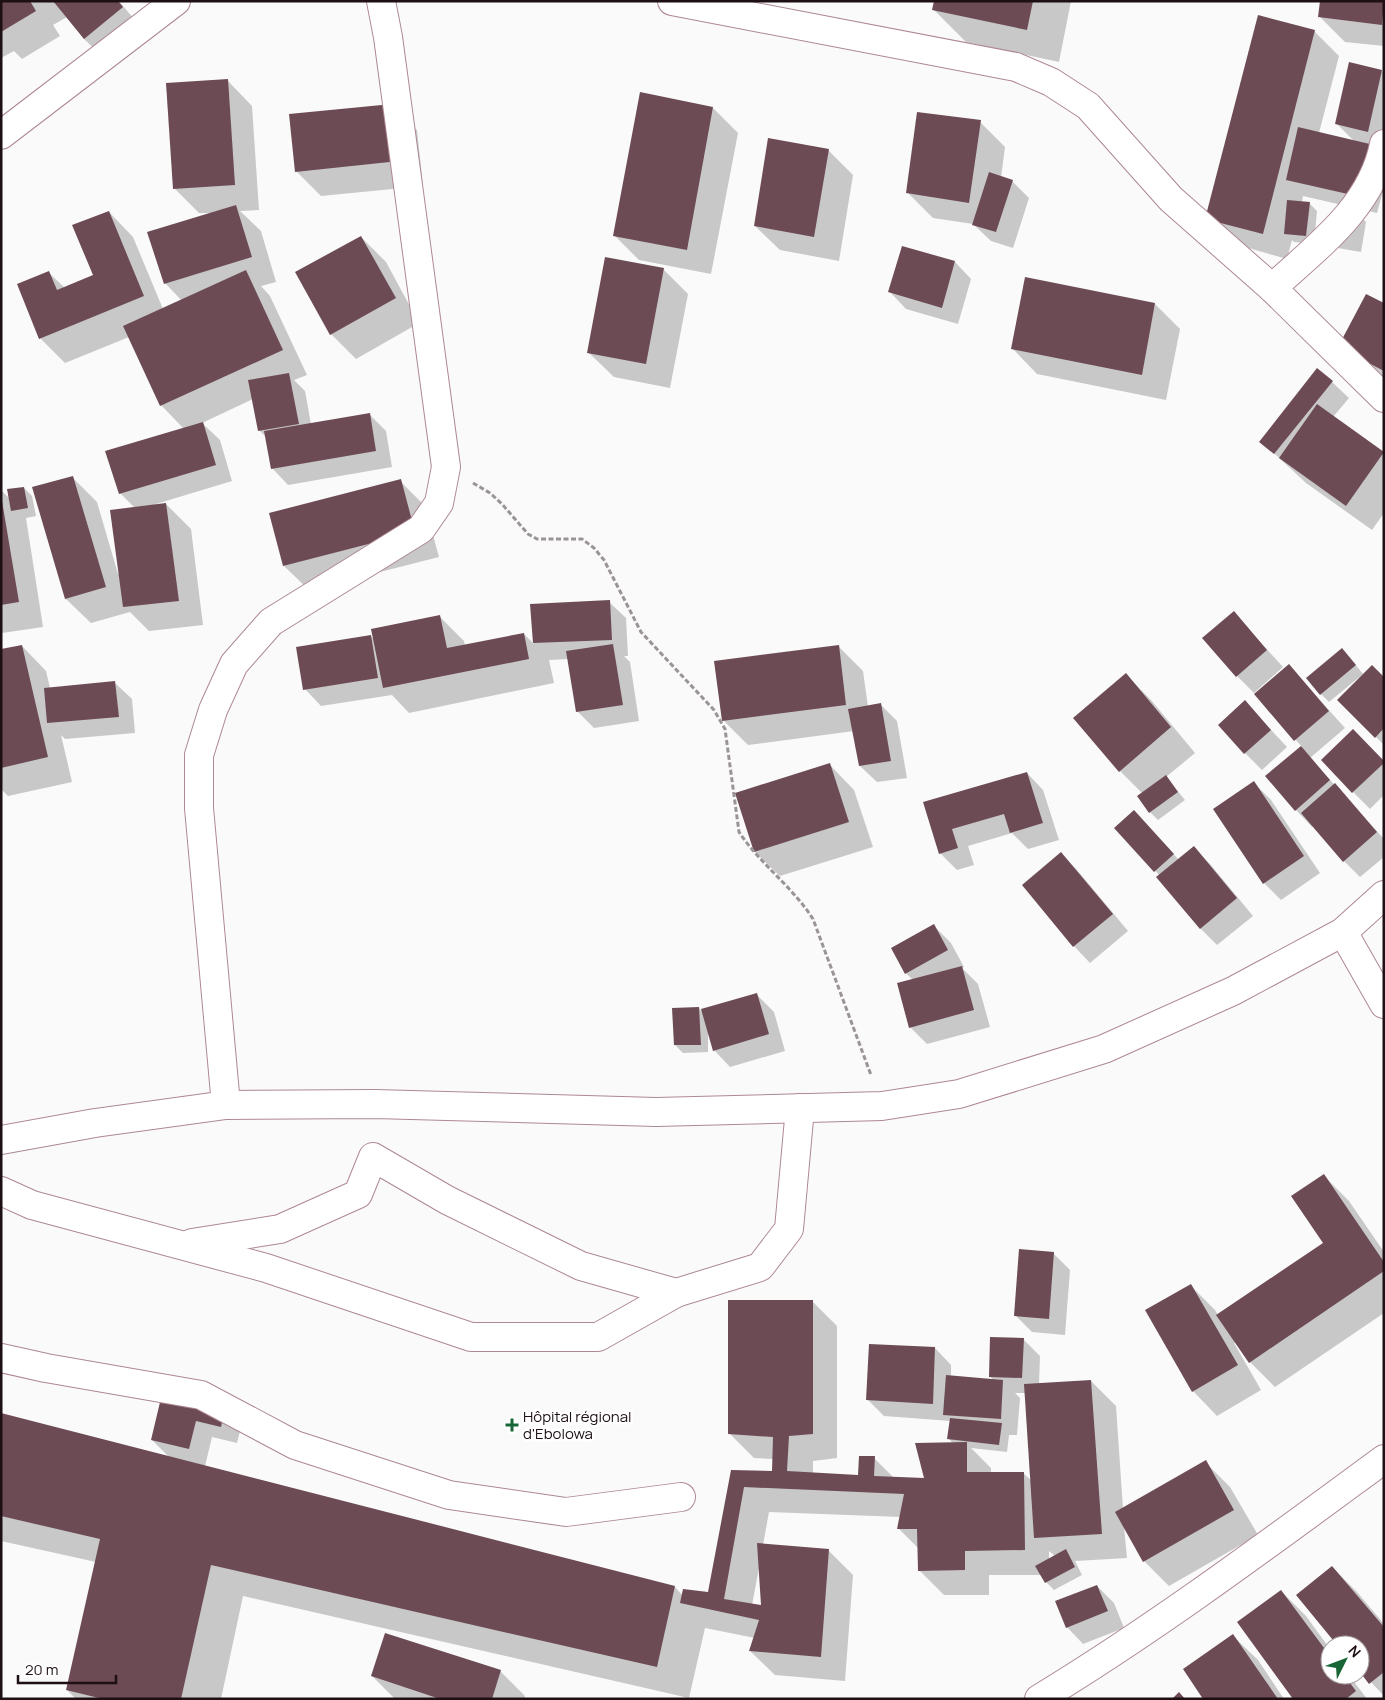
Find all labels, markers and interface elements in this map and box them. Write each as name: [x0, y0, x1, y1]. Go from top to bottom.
place label: Hôpital régional d'Ebolowa: [523, 1406, 632, 1444]
marker: Hôpital régional d'Ebolowa: [505, 1418, 519, 1432]
north arrow: [1320, 1635, 1370, 1685]
text: N: [1345, 1641, 1365, 1661]
scale bar: [18, 1652, 115, 1684]
text: 20 m: [25, 1659, 58, 1680]

